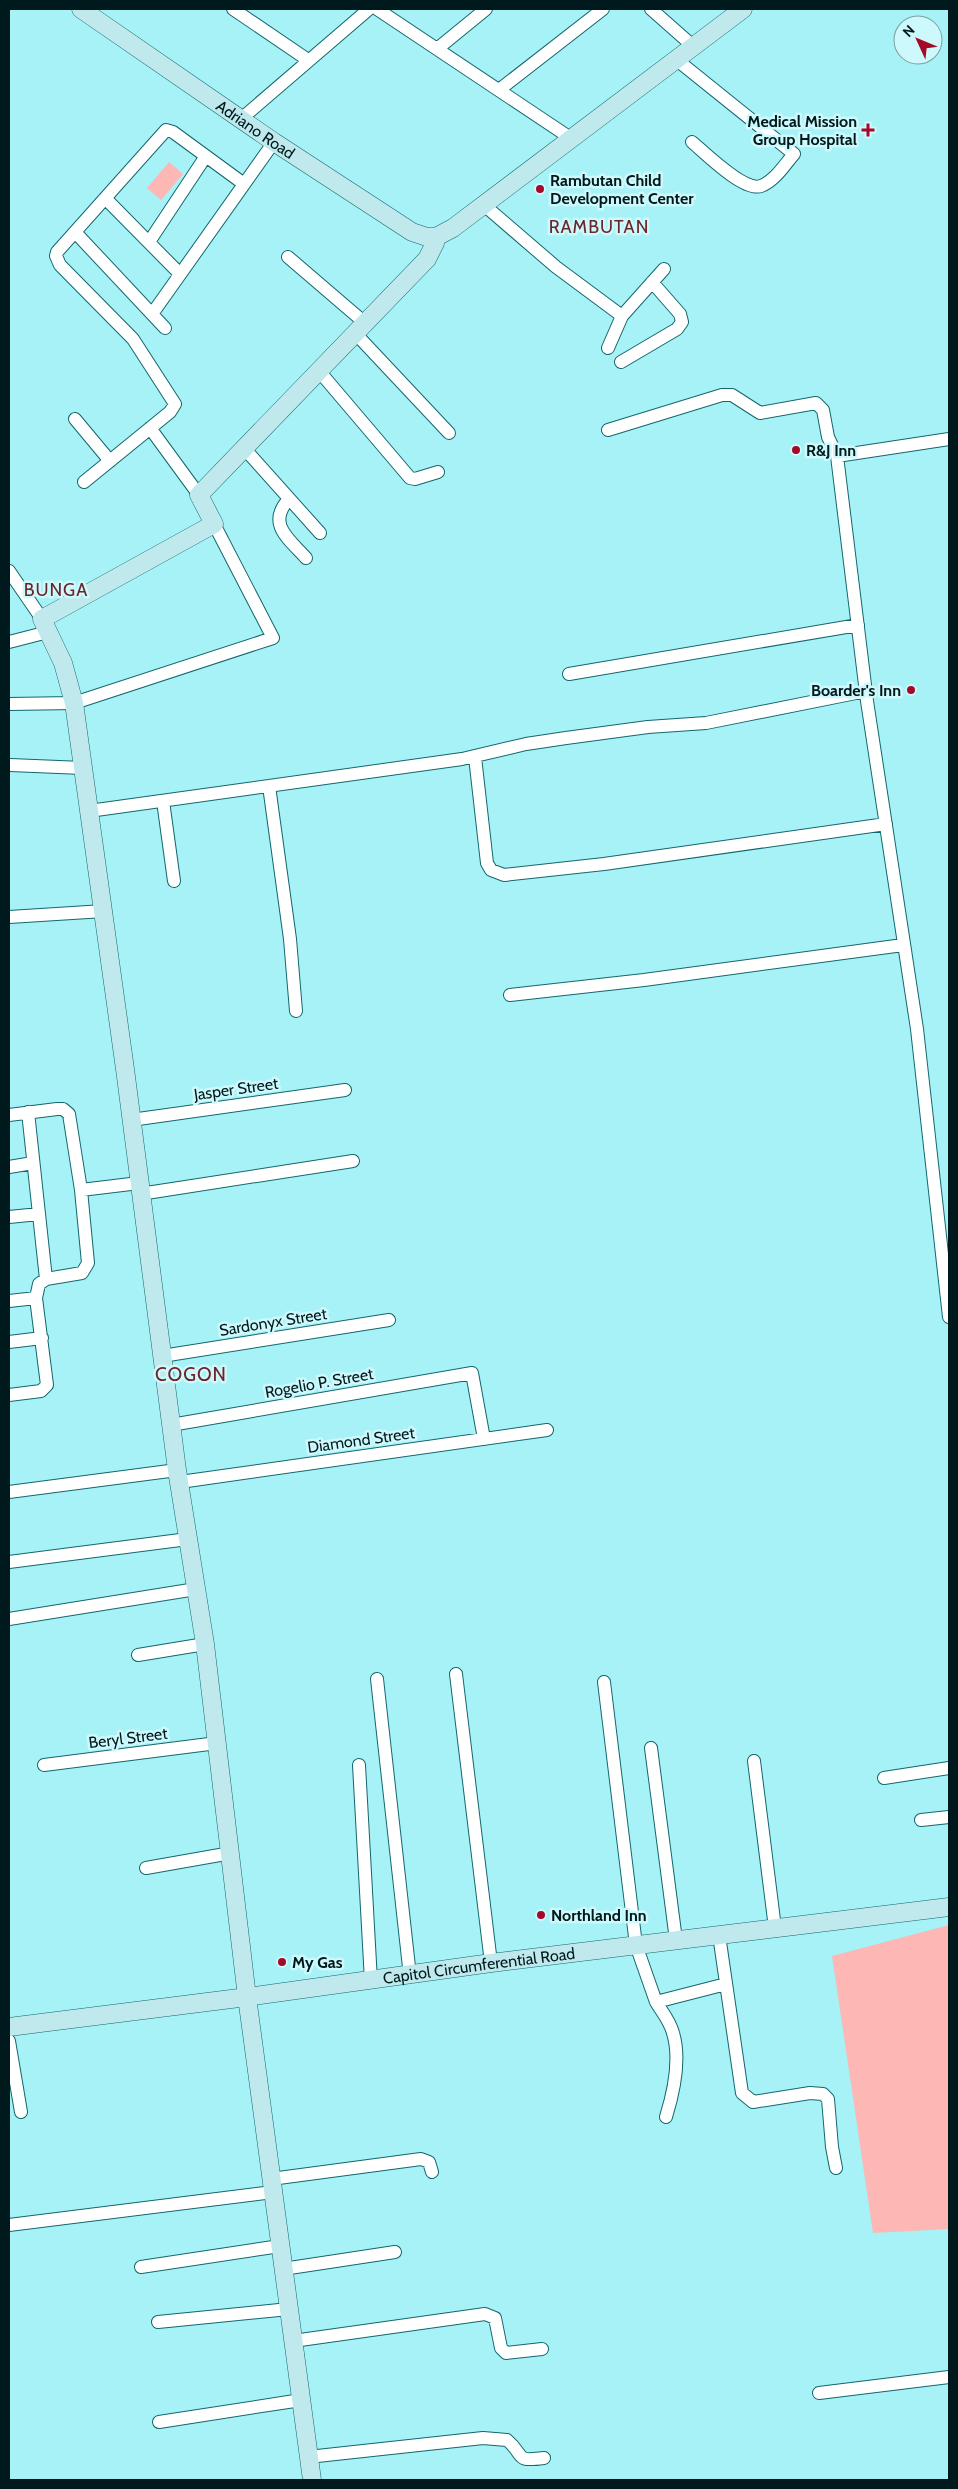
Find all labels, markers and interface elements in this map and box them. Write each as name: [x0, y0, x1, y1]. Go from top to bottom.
north arrow: [893, 15, 943, 65]
text: N: [899, 21, 919, 41]
street label: Adriano Road: [213, 96, 298, 163]
place label: Medical Mission Group Hospital: [747, 112, 857, 149]
marker: Medical Mission Group Hospital: [861, 123, 875, 137]
place label: Rambutan Child Development Center: [550, 171, 694, 208]
marker: Rambutan Child Development Center: [534, 183, 546, 195]
district label: RAMBUTAN: [549, 216, 649, 238]
place label: R&J Inn: [806, 441, 856, 460]
marker: R&J Inn: [790, 444, 802, 456]
district label: BUNGA: [24, 579, 88, 601]
place label: Boarder's Inn: [811, 681, 901, 700]
marker: Boarder's Inn: [905, 684, 917, 696]
street label: Jasper Street: [192, 1074, 280, 1104]
street label: Sardonyx Street: [218, 1304, 329, 1340]
district label: COGON: [155, 1363, 227, 1386]
street label: Rogelio P. Street: [263, 1364, 375, 1402]
street label: Diamond Street: [306, 1423, 416, 1457]
street label: Beryl Street: [87, 1724, 169, 1752]
place label: Northland Inn: [551, 1906, 647, 1925]
marker: Northland Inn: [535, 1909, 547, 1921]
street label: Capitol Circumferential Road: [382, 1943, 576, 1987]
place label: My Gas: [292, 1953, 343, 1972]
marker: My Gas: [276, 1956, 288, 1968]

